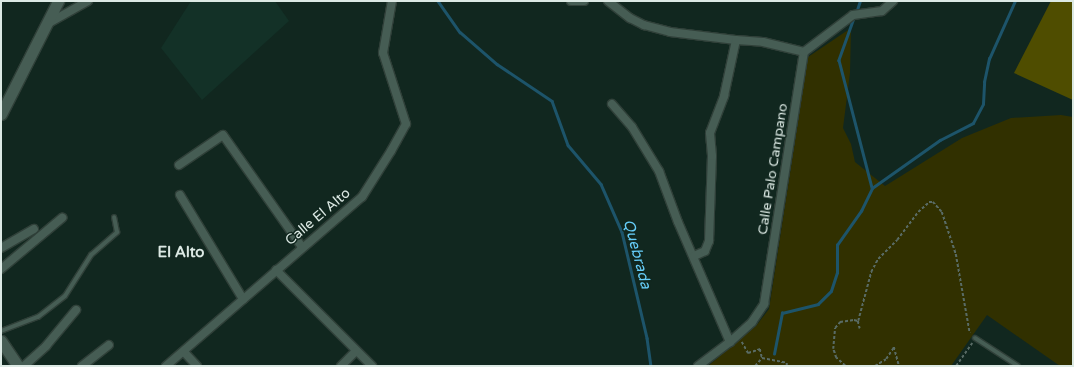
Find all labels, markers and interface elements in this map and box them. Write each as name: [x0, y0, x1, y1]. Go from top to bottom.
street label: Calle Palo Campano: [754, 102, 792, 236]
street label: Calle El Alto: [282, 185, 354, 249]
water label: Quebrada: [619, 217, 655, 291]
district label: El Alto: [158, 244, 204, 262]

